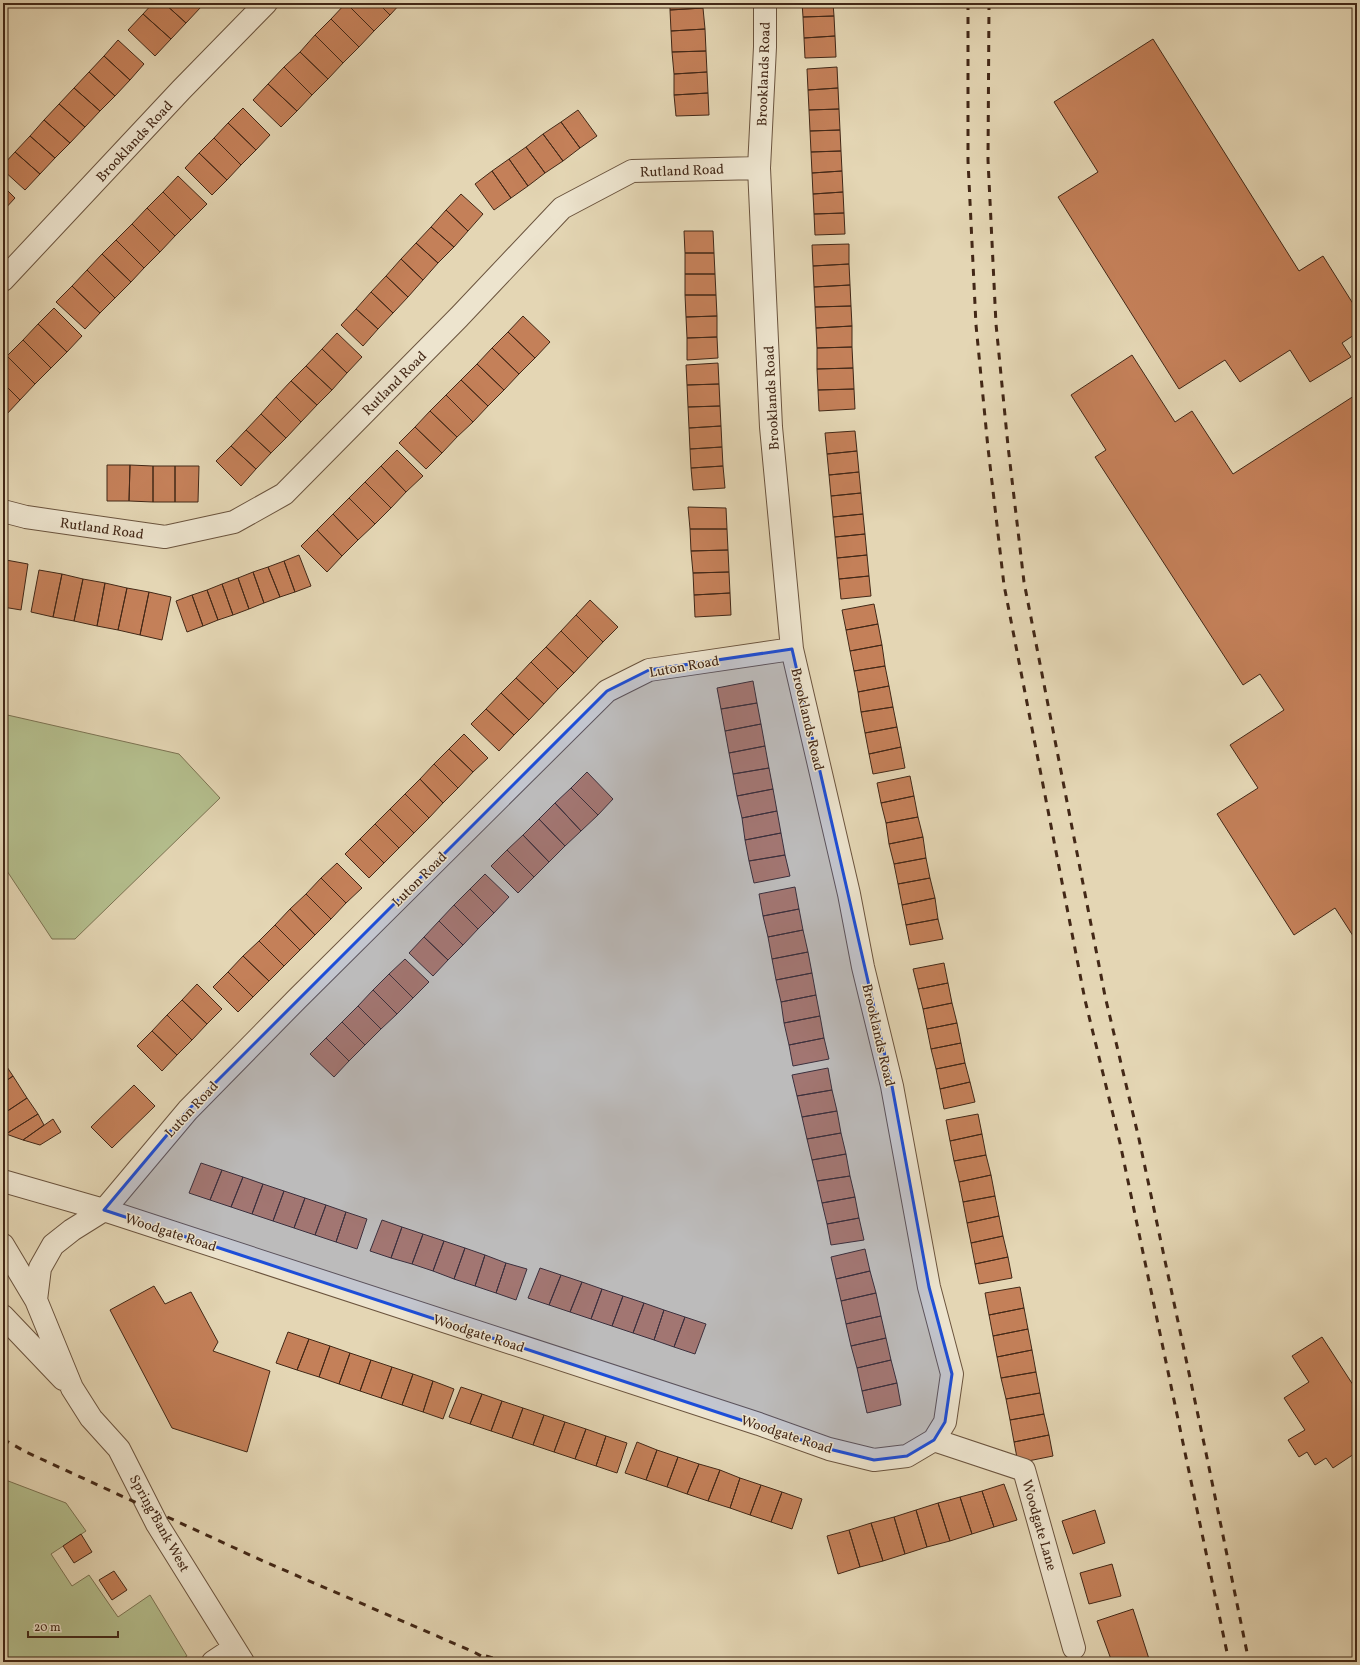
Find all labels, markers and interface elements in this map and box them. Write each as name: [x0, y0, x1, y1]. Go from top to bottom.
street label: Brooklands Road: [753, 21, 776, 127]
street label: Brooklands Road: [92, 97, 178, 187]
street label: Rutland Road: [640, 161, 725, 182]
street label: Brooklands Road: [760, 345, 785, 451]
street label: Rutland Road: [359, 348, 432, 421]
street label: Rutland Road: [59, 514, 145, 545]
street label: Luton Road: [648, 652, 721, 683]
street label: Brooklands Road: [785, 666, 828, 773]
street label: Luton Road: [388, 848, 452, 912]
street label: Brooklands Road: [856, 982, 899, 1089]
street label: Luton Road: [161, 1078, 223, 1142]
street label: Woodgate Road: [122, 1210, 219, 1257]
street label: Woodgate Road: [430, 1311, 527, 1358]
street label: Woodgate Road: [738, 1412, 835, 1459]
street label: Spring Bank West: [124, 1472, 193, 1576]
street label: Woodgate Lane: [1017, 1478, 1061, 1573]
scale bar: [28, 1613, 118, 1639]
text: 20 m: [34, 1620, 61, 1636]

